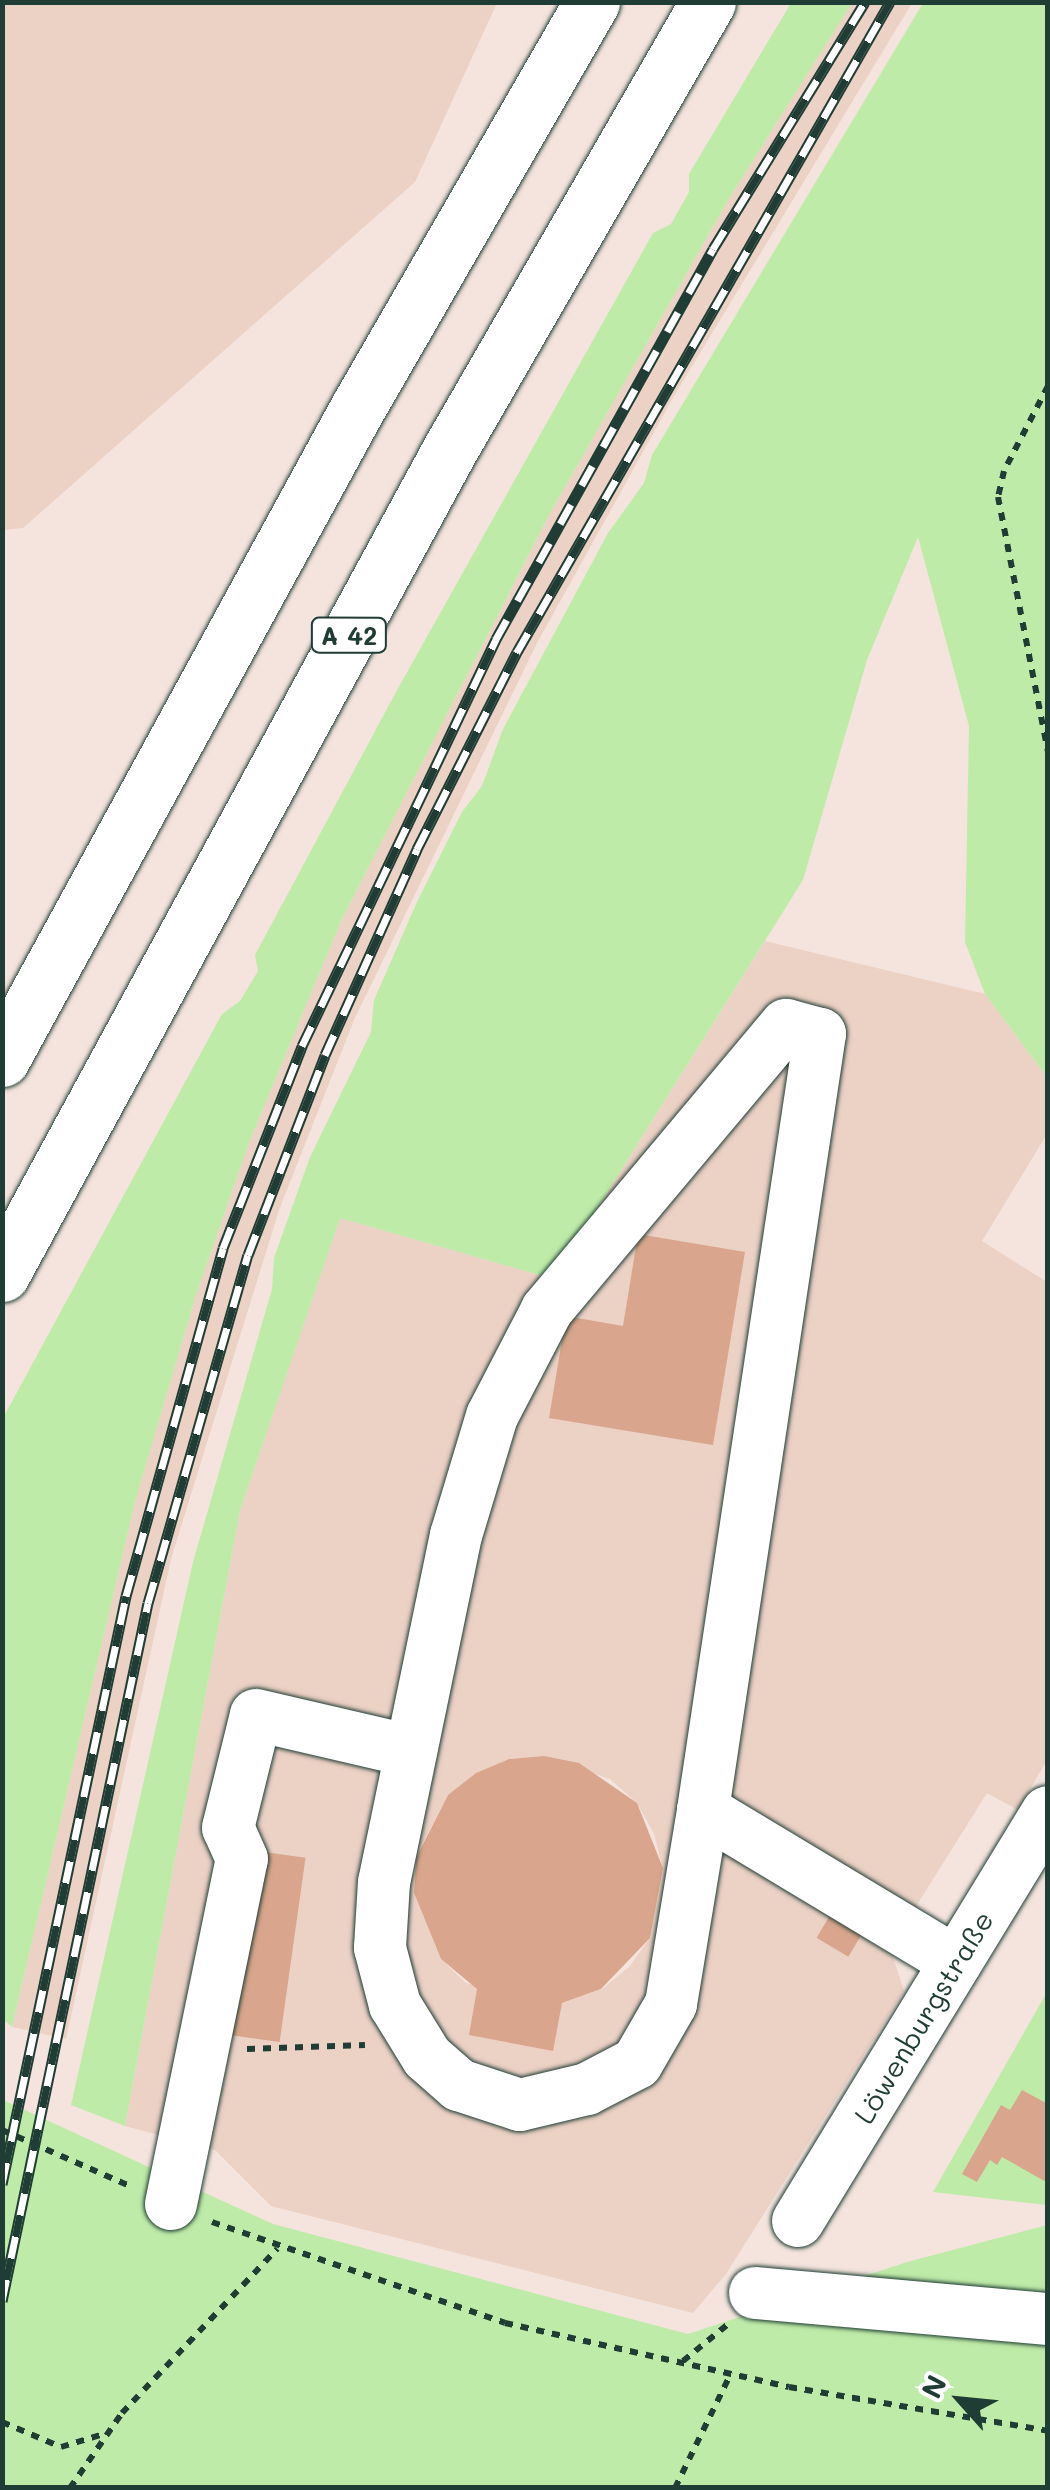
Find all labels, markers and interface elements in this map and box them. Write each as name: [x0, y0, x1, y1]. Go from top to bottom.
road number: A 42: [309, 615, 389, 655]
street label: Löwenburgstraße: [846, 1905, 1000, 2129]
north arrow: [910, 2350, 1010, 2450]
text: N: [912, 2369, 954, 2404]

